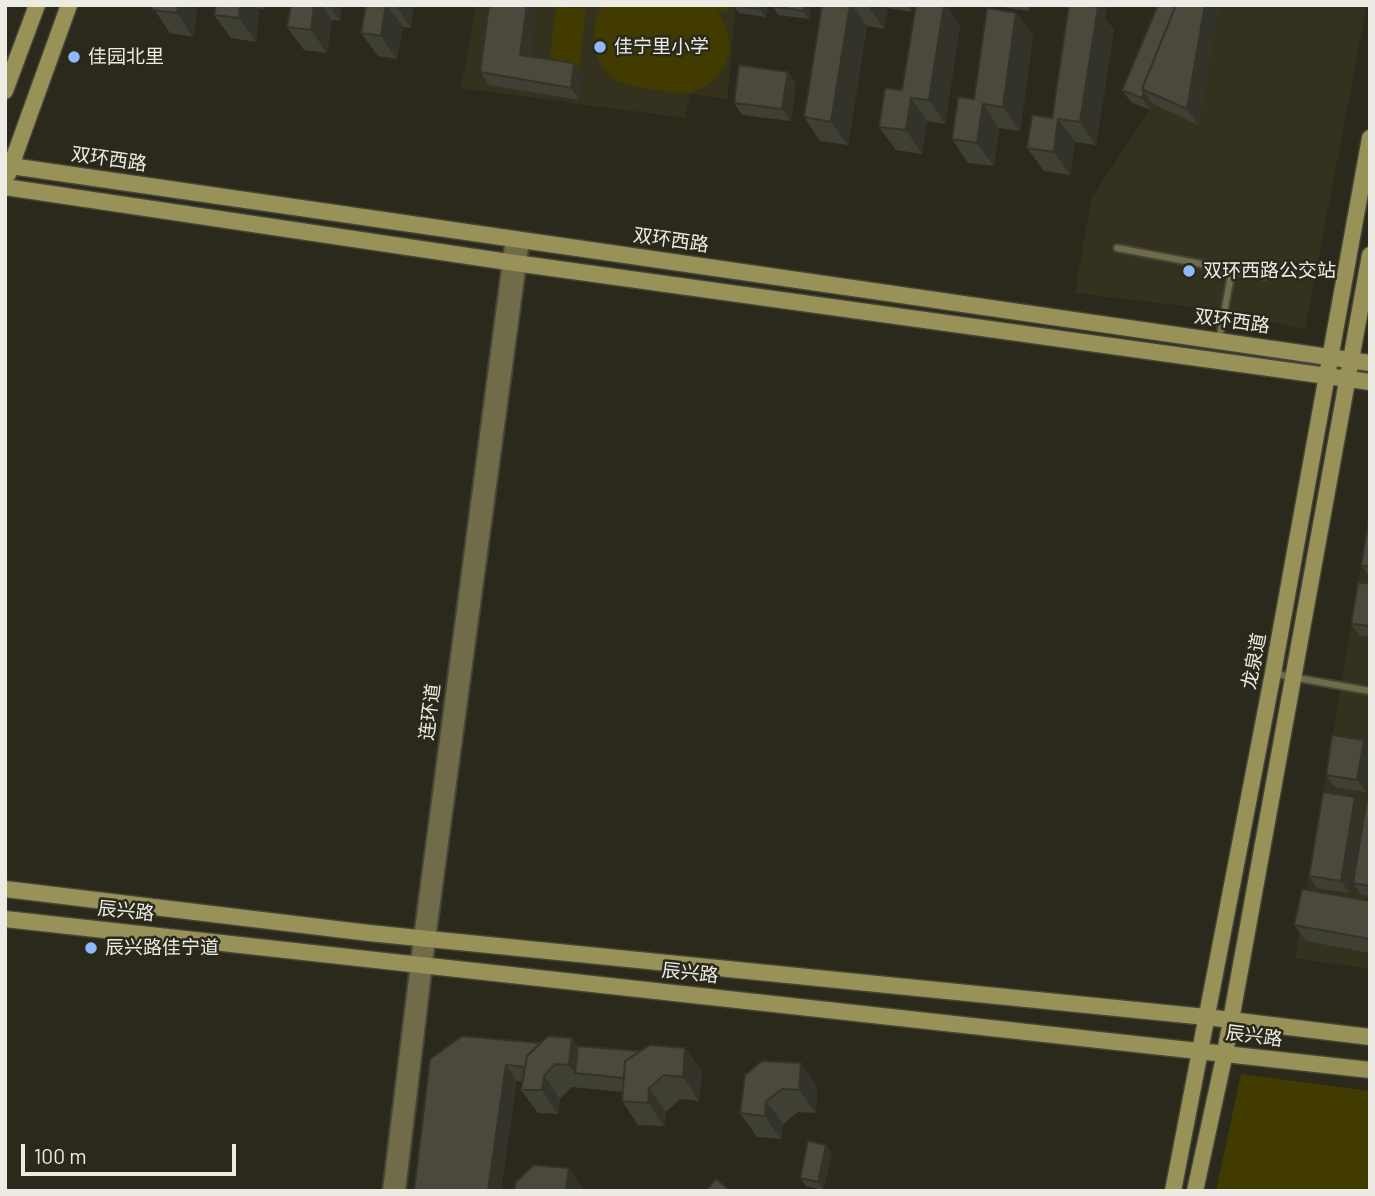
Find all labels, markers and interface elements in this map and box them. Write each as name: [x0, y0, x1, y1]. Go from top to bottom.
place label: 佳宁里小学: [614, 36, 709, 58]
marker: 佳宁里小学: [592, 39, 608, 55]
place label: 佳园北里: [88, 46, 164, 68]
marker: 佳园北里: [66, 49, 82, 65]
street label: 双环西路: [70, 142, 148, 176]
street label: 双环西路: [632, 223, 710, 257]
place label: 双环西路公交站: [1203, 260, 1336, 282]
marker: 双环西路公交站: [1181, 263, 1197, 279]
street label: 双环西路: [1193, 304, 1271, 338]
street label: 龙泉道: [1237, 631, 1271, 691]
street label: 连环道: [415, 682, 445, 742]
street label: 辰兴路: [96, 897, 156, 925]
place label: 辰兴路佳宁道: [105, 937, 219, 959]
marker: 辰兴路佳宁道: [83, 940, 99, 956]
street label: 辰兴路: [660, 959, 720, 987]
street label: 辰兴路: [1224, 1021, 1284, 1051]
scale bar: [24, 1130, 240, 1174]
text: 100 m: [34, 1143, 87, 1168]

